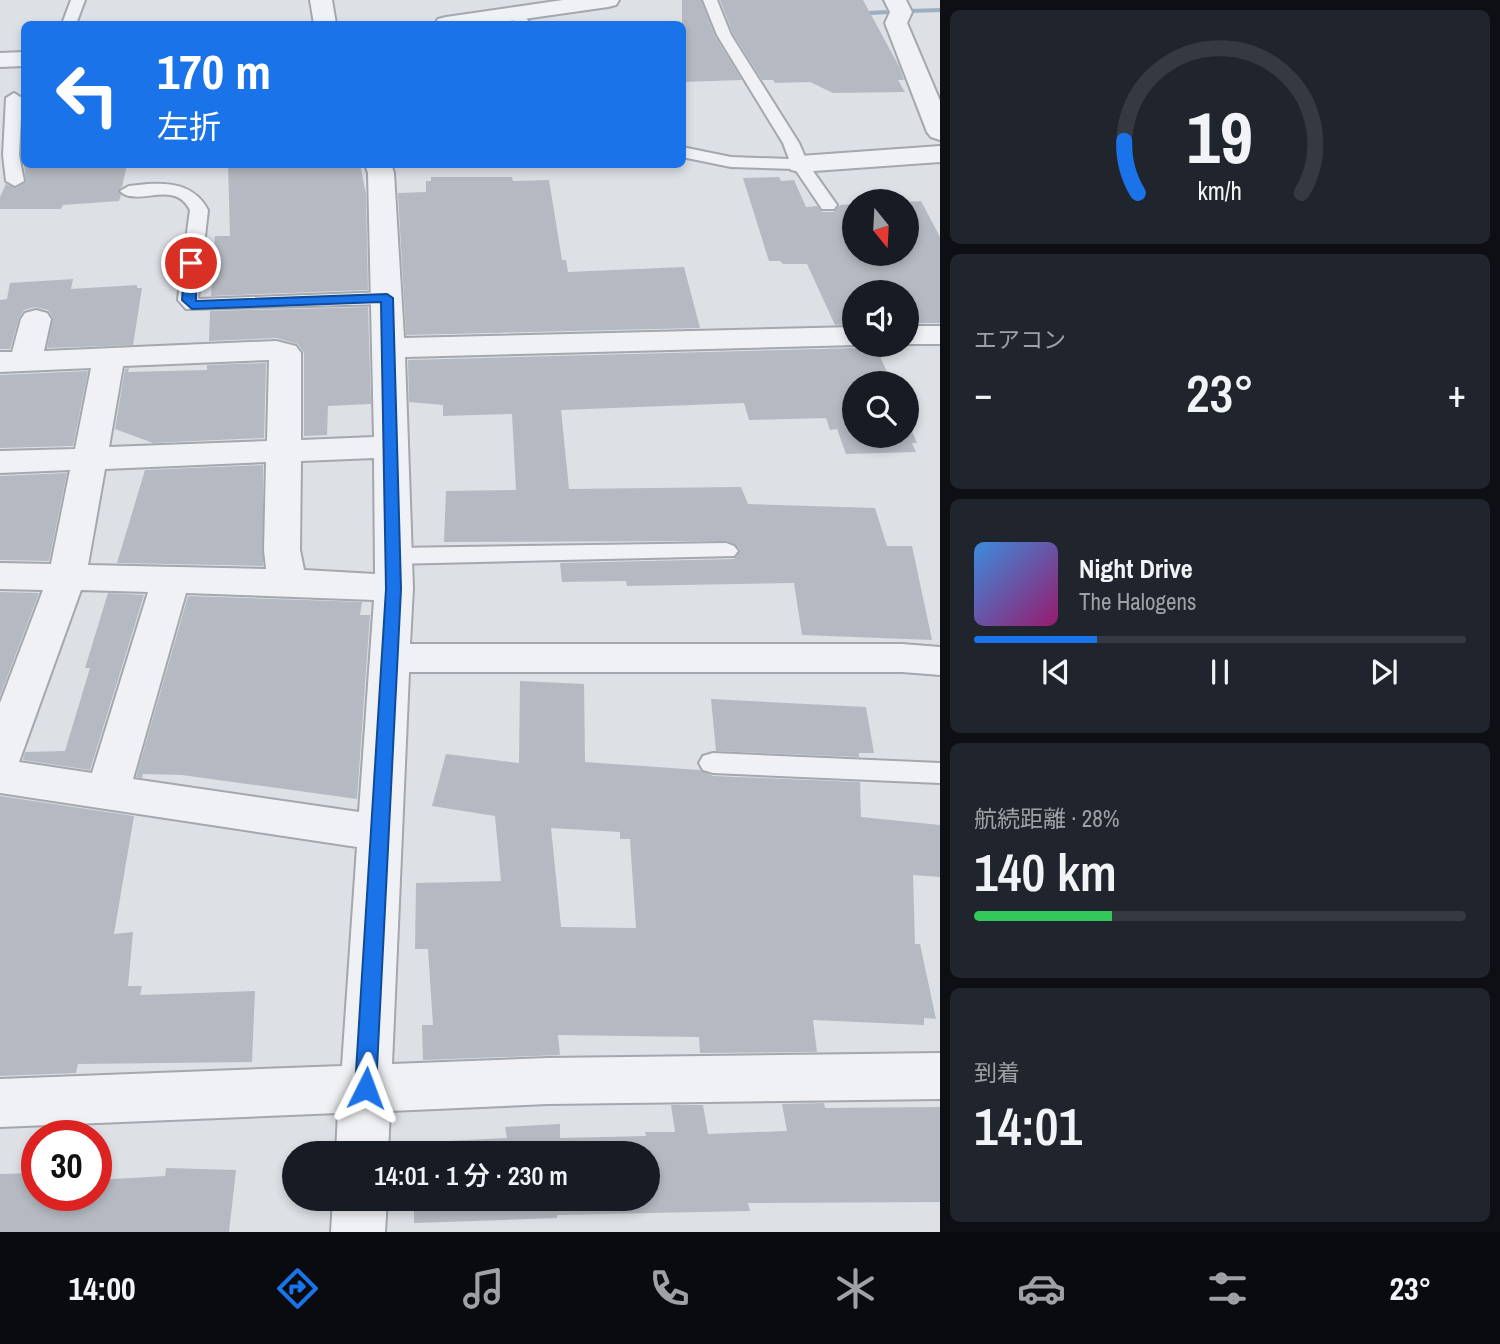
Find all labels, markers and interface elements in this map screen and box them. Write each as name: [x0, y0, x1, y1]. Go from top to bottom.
text: 170 m: [157, 38, 271, 104]
icon: left: [42, 49, 133, 140]
text: 19: [1187, 89, 1253, 187]
text: 左折: [157, 105, 221, 148]
text: km/h: [1198, 174, 1242, 208]
north arrow: [842, 189, 919, 266]
map controls: [842, 189, 919, 448]
pin: [161, 233, 221, 293]
icon: arrive: [172, 244, 210, 282]
button: sound: [842, 280, 919, 357]
text: エアコン: [974, 324, 1066, 355]
text: 23°: [1186, 358, 1254, 428]
text: −: [974, 368, 992, 419]
text: +: [1448, 368, 1466, 419]
button: search: [842, 371, 919, 448]
text: Night Drive: [1079, 551, 1193, 586]
text: The Halogens: [1079, 586, 1196, 617]
icon: previous: [1037, 653, 1075, 691]
icon: pause: [1201, 653, 1239, 691]
icon: next: [1365, 653, 1403, 691]
text: 航続距離 · 28%: [974, 803, 1119, 834]
text: 140 km: [974, 837, 1117, 907]
position arrow: [329, 1051, 403, 1125]
text: 到着: [974, 1057, 1020, 1088]
text: 14:01: [974, 1091, 1082, 1161]
speed limit sign: 30: [21, 1120, 112, 1211]
text: 14:01 · 1 分 · 230 m: [374, 1158, 568, 1193]
icon: directions: [273, 1264, 322, 1313]
icon: music: [459, 1264, 508, 1313]
icon: phone: [645, 1264, 694, 1313]
icon: climate: [831, 1264, 880, 1313]
icon: car: [1017, 1264, 1066, 1313]
icon: filters: [1203, 1264, 1252, 1313]
text: 14:00: [69, 1267, 136, 1310]
text: 23°: [1389, 1267, 1431, 1310]

